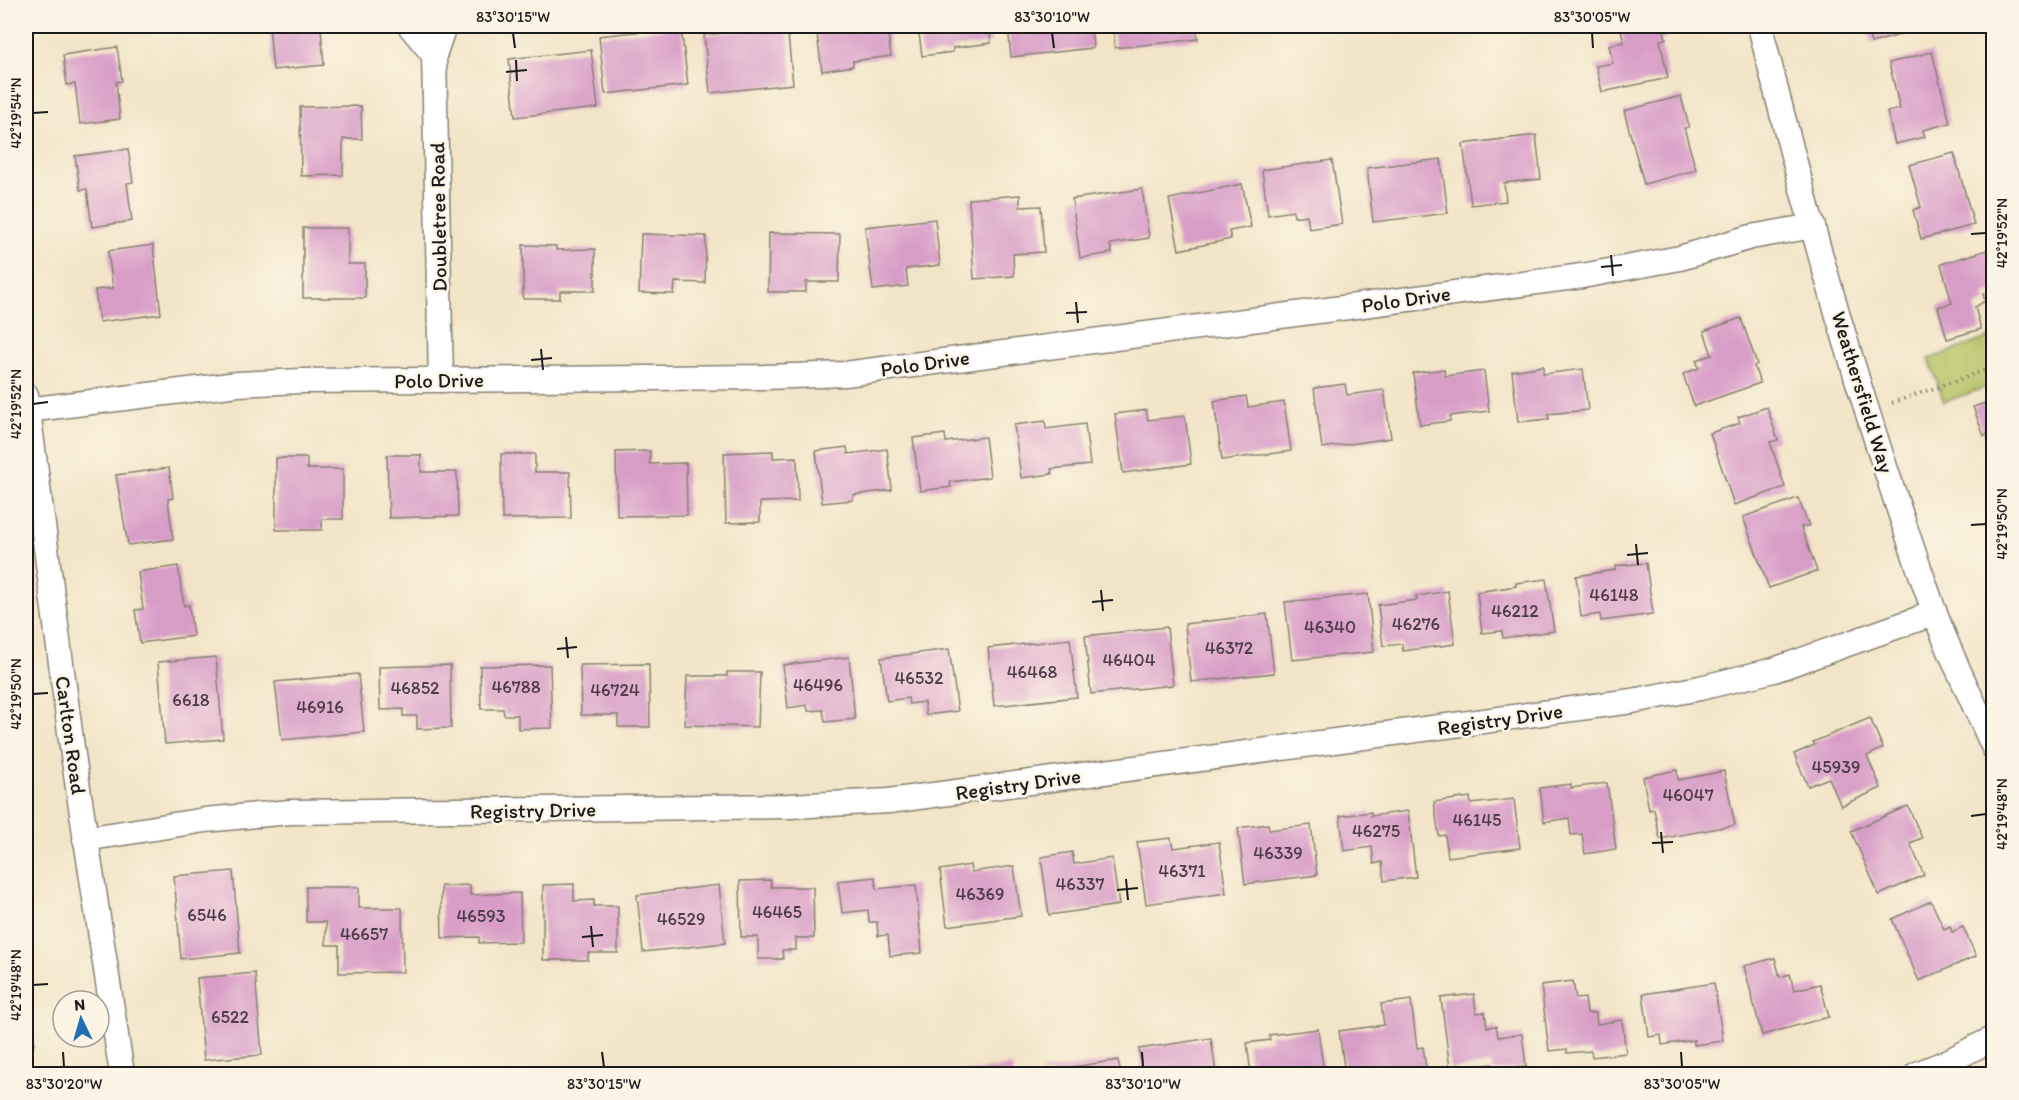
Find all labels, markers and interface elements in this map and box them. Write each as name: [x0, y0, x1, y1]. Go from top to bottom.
text: 83°30'15"W: [476, 8, 550, 26]
text: 83°30'10"W: [1014, 8, 1090, 26]
text: 83°30'05"W: [1554, 8, 1630, 26]
text: 42°19'54"N: [7, 77, 25, 149]
street label: Doubletree Road: [424, 141, 452, 292]
text: 42°19'52"N: [1993, 198, 2011, 268]
street label: Polo Drive: [1360, 280, 1452, 318]
street label: Weathersfield Way: [1827, 308, 1899, 476]
street label: Polo Drive: [879, 344, 971, 382]
street label: Polo Drive: [394, 367, 484, 393]
text: 42°19'52"N: [7, 369, 25, 439]
text: 42°19'50"N: [1993, 488, 2011, 560]
house number: 46148: [1589, 584, 1639, 606]
house number: 46212: [1491, 600, 1539, 622]
house number: 46276: [1392, 613, 1440, 635]
house number: 46340: [1304, 616, 1356, 638]
house number: 46372: [1205, 637, 1254, 659]
house number: 46404: [1102, 649, 1156, 671]
text: 42°19'50"N: [7, 658, 25, 730]
house number: 46468: [1007, 661, 1057, 683]
house number: 46532: [894, 667, 944, 689]
street label: Carlton Road: [50, 674, 92, 796]
house number: 46496: [793, 674, 843, 696]
house number: 46788: [492, 676, 541, 698]
house number: 46852: [390, 677, 440, 699]
house number: 46724: [590, 679, 640, 701]
house number: 6618: [172, 689, 210, 711]
house number: 46916: [296, 696, 344, 718]
street label: Registry Drive: [1436, 698, 1564, 740]
house number: 45939: [1812, 756, 1860, 778]
street label: Registry Drive: [954, 763, 1082, 805]
text: 42°19'48"N: [1993, 778, 2011, 850]
house number: 46047: [1662, 784, 1714, 806]
street label: Registry Drive: [470, 796, 596, 824]
house number: 46145: [1453, 809, 1501, 831]
house number: 46275: [1352, 820, 1400, 842]
house number: 46339: [1253, 842, 1303, 864]
house number: 46371: [1158, 860, 1206, 882]
house number: 46337: [1056, 873, 1105, 895]
house number: 46369: [955, 883, 1005, 905]
house number: 46465: [752, 901, 802, 923]
house number: 6546: [187, 904, 227, 926]
house number: 46593: [456, 905, 506, 927]
house number: 46529: [657, 908, 705, 930]
house number: 46657: [340, 923, 388, 945]
text: 42°19'48"N: [7, 949, 25, 1021]
north arrow: [51, 989, 111, 1049]
text: N: [74, 995, 86, 1014]
house number: 6522: [211, 1006, 249, 1028]
text: 83°30'20"W: [26, 1075, 102, 1093]
text: 83°30'15"W: [567, 1075, 641, 1093]
text: 83°30'10"W: [1105, 1075, 1181, 1093]
text: 83°30'05"W: [1644, 1075, 1720, 1093]

